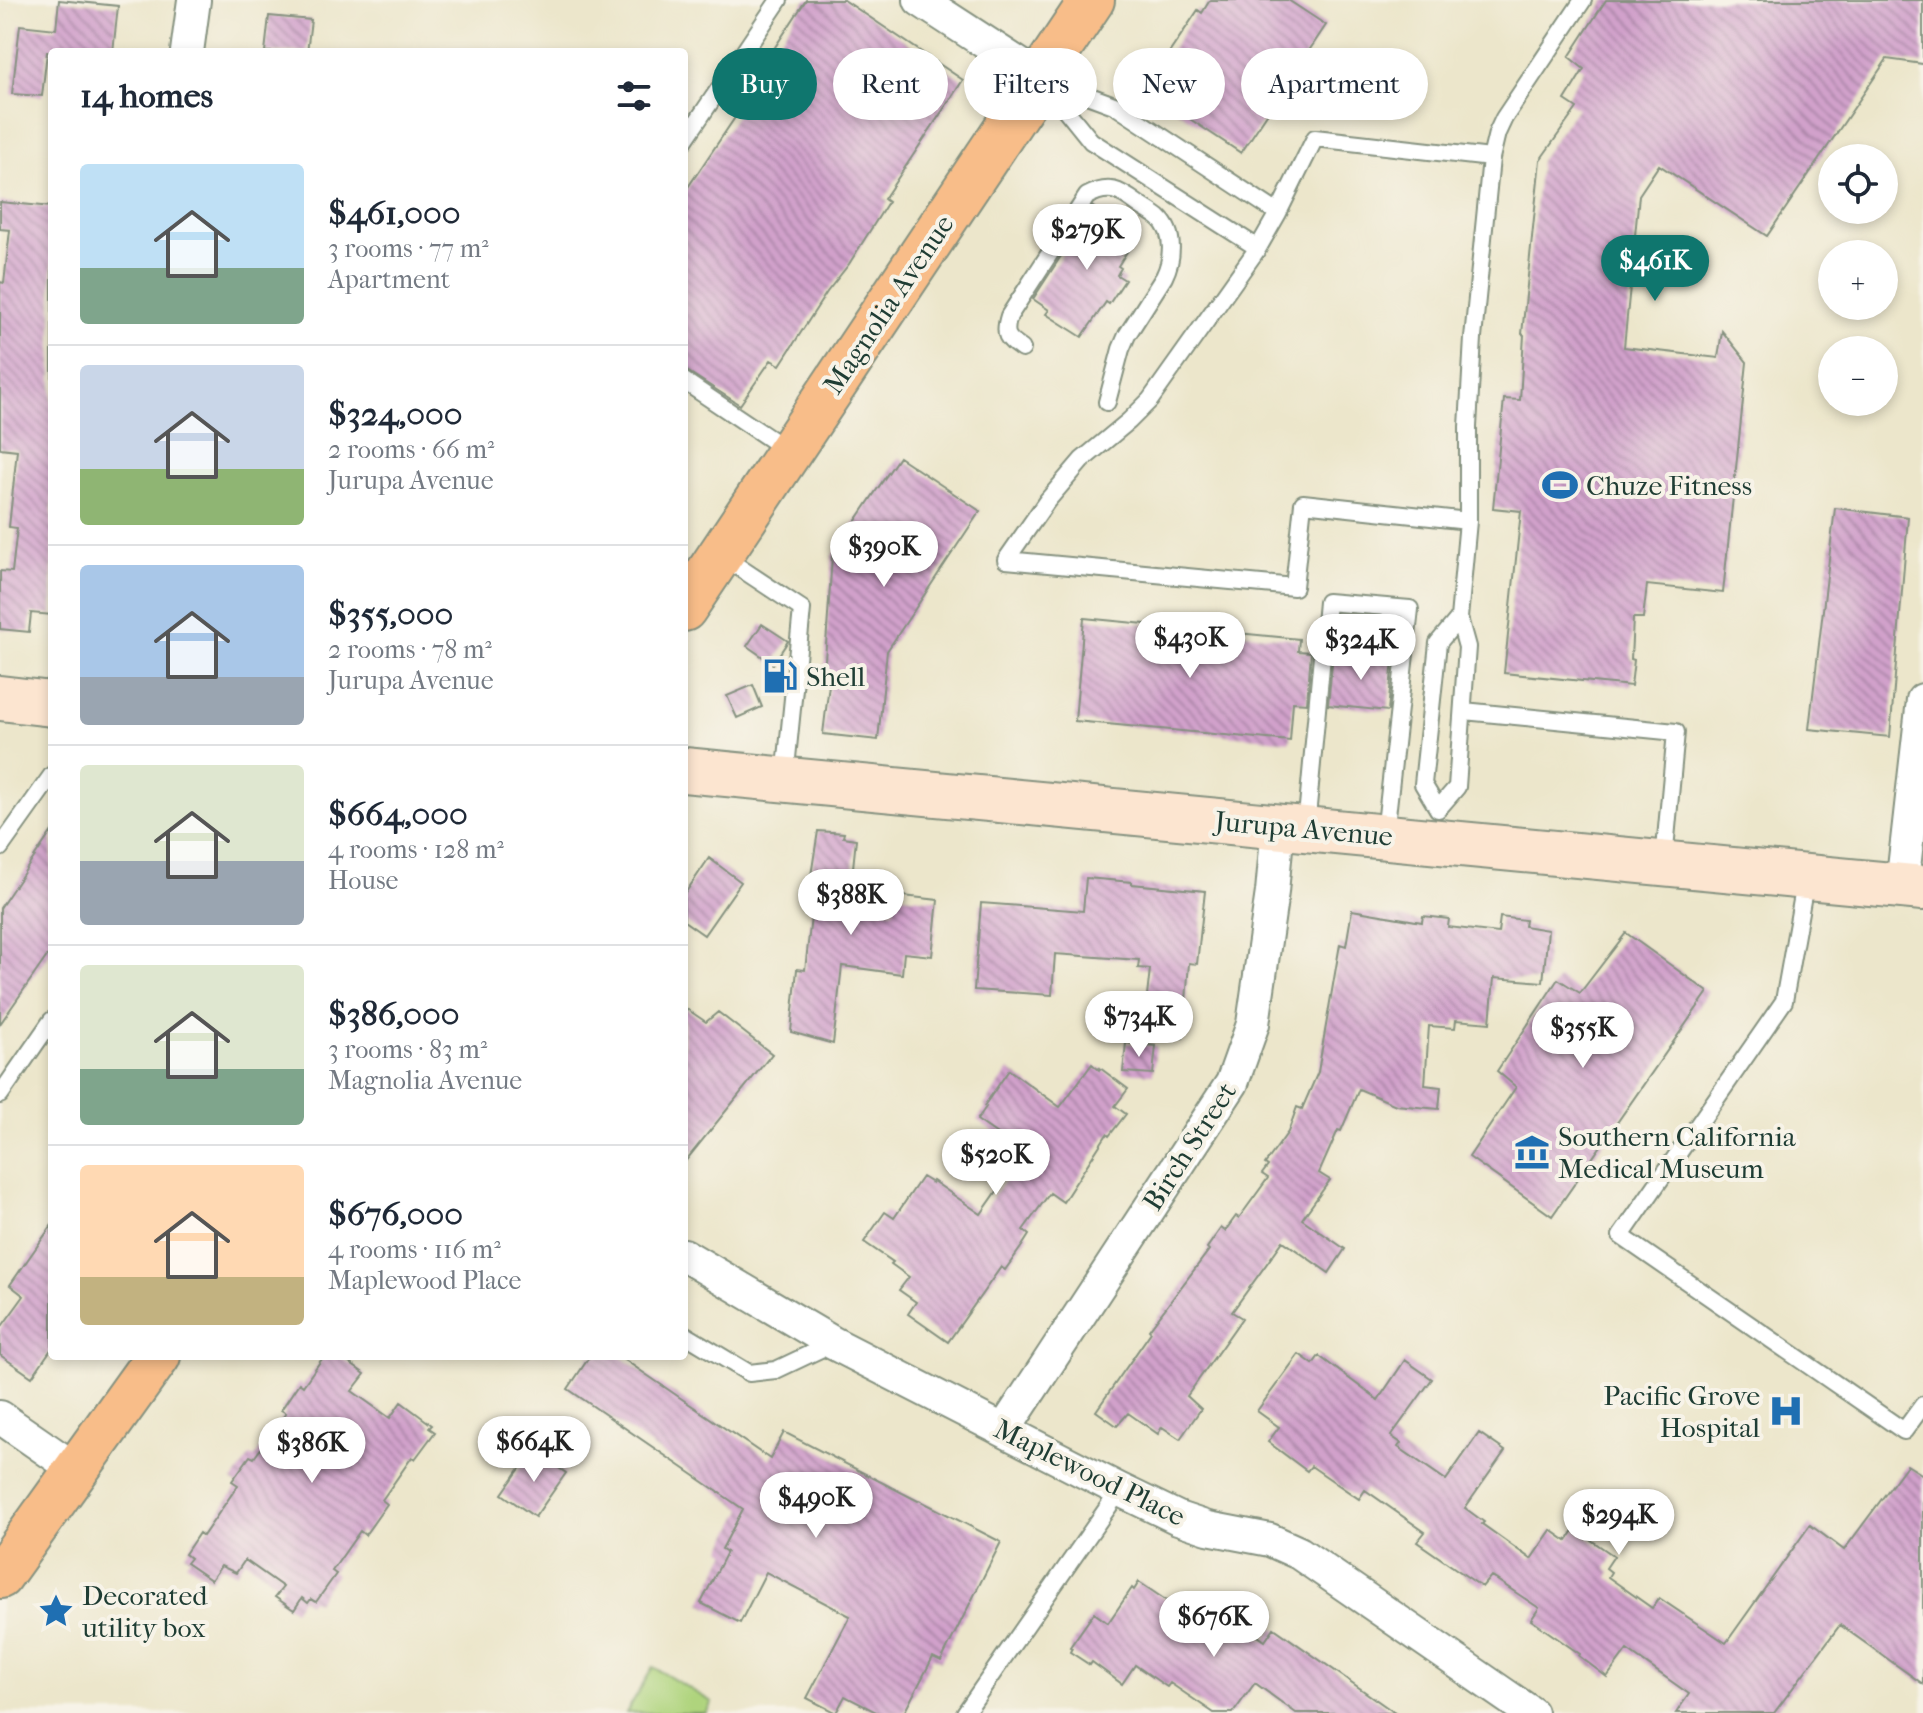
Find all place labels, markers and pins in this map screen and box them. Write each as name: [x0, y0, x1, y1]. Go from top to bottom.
pin: $279K: [1031, 204, 1143, 272]
pin: $461K: [1599, 235, 1711, 303]
sports icon: Chuze Fitness: [1541, 466, 1579, 504]
place label: Chuze Fitness: [1586, 469, 1752, 502]
pin: $390K: [828, 521, 940, 589]
pin: $430K: [1134, 612, 1246, 680]
pin: $324K: [1305, 614, 1417, 682]
fuel station icon: Shell: [761, 657, 799, 695]
place label: Shell: [806, 660, 866, 693]
pin: $388K: [795, 869, 907, 937]
pin: $734K: [1083, 991, 1195, 1059]
pin: $355K: [1527, 1002, 1639, 1070]
place label: Southern California Medical Museum: [1558, 1120, 1797, 1185]
pin: $520K: [940, 1129, 1052, 1197]
museum icon: Southern California Medical Museum: [1513, 1133, 1551, 1171]
place label: Pacific Grove Hospital: [1603, 1379, 1760, 1444]
hospital icon: Pacific Grove Hospital: [1767, 1392, 1805, 1430]
pin: $664K: [478, 1416, 590, 1484]
pin: $386K: [256, 1417, 368, 1485]
pin: $490K: [760, 1472, 872, 1540]
pin: $294K: [1563, 1489, 1675, 1557]
place label: Decorated utility box: [81, 1579, 208, 1644]
pin: $676K: [1158, 1591, 1270, 1659]
place icon: Decorated utility box: [37, 1592, 75, 1630]

